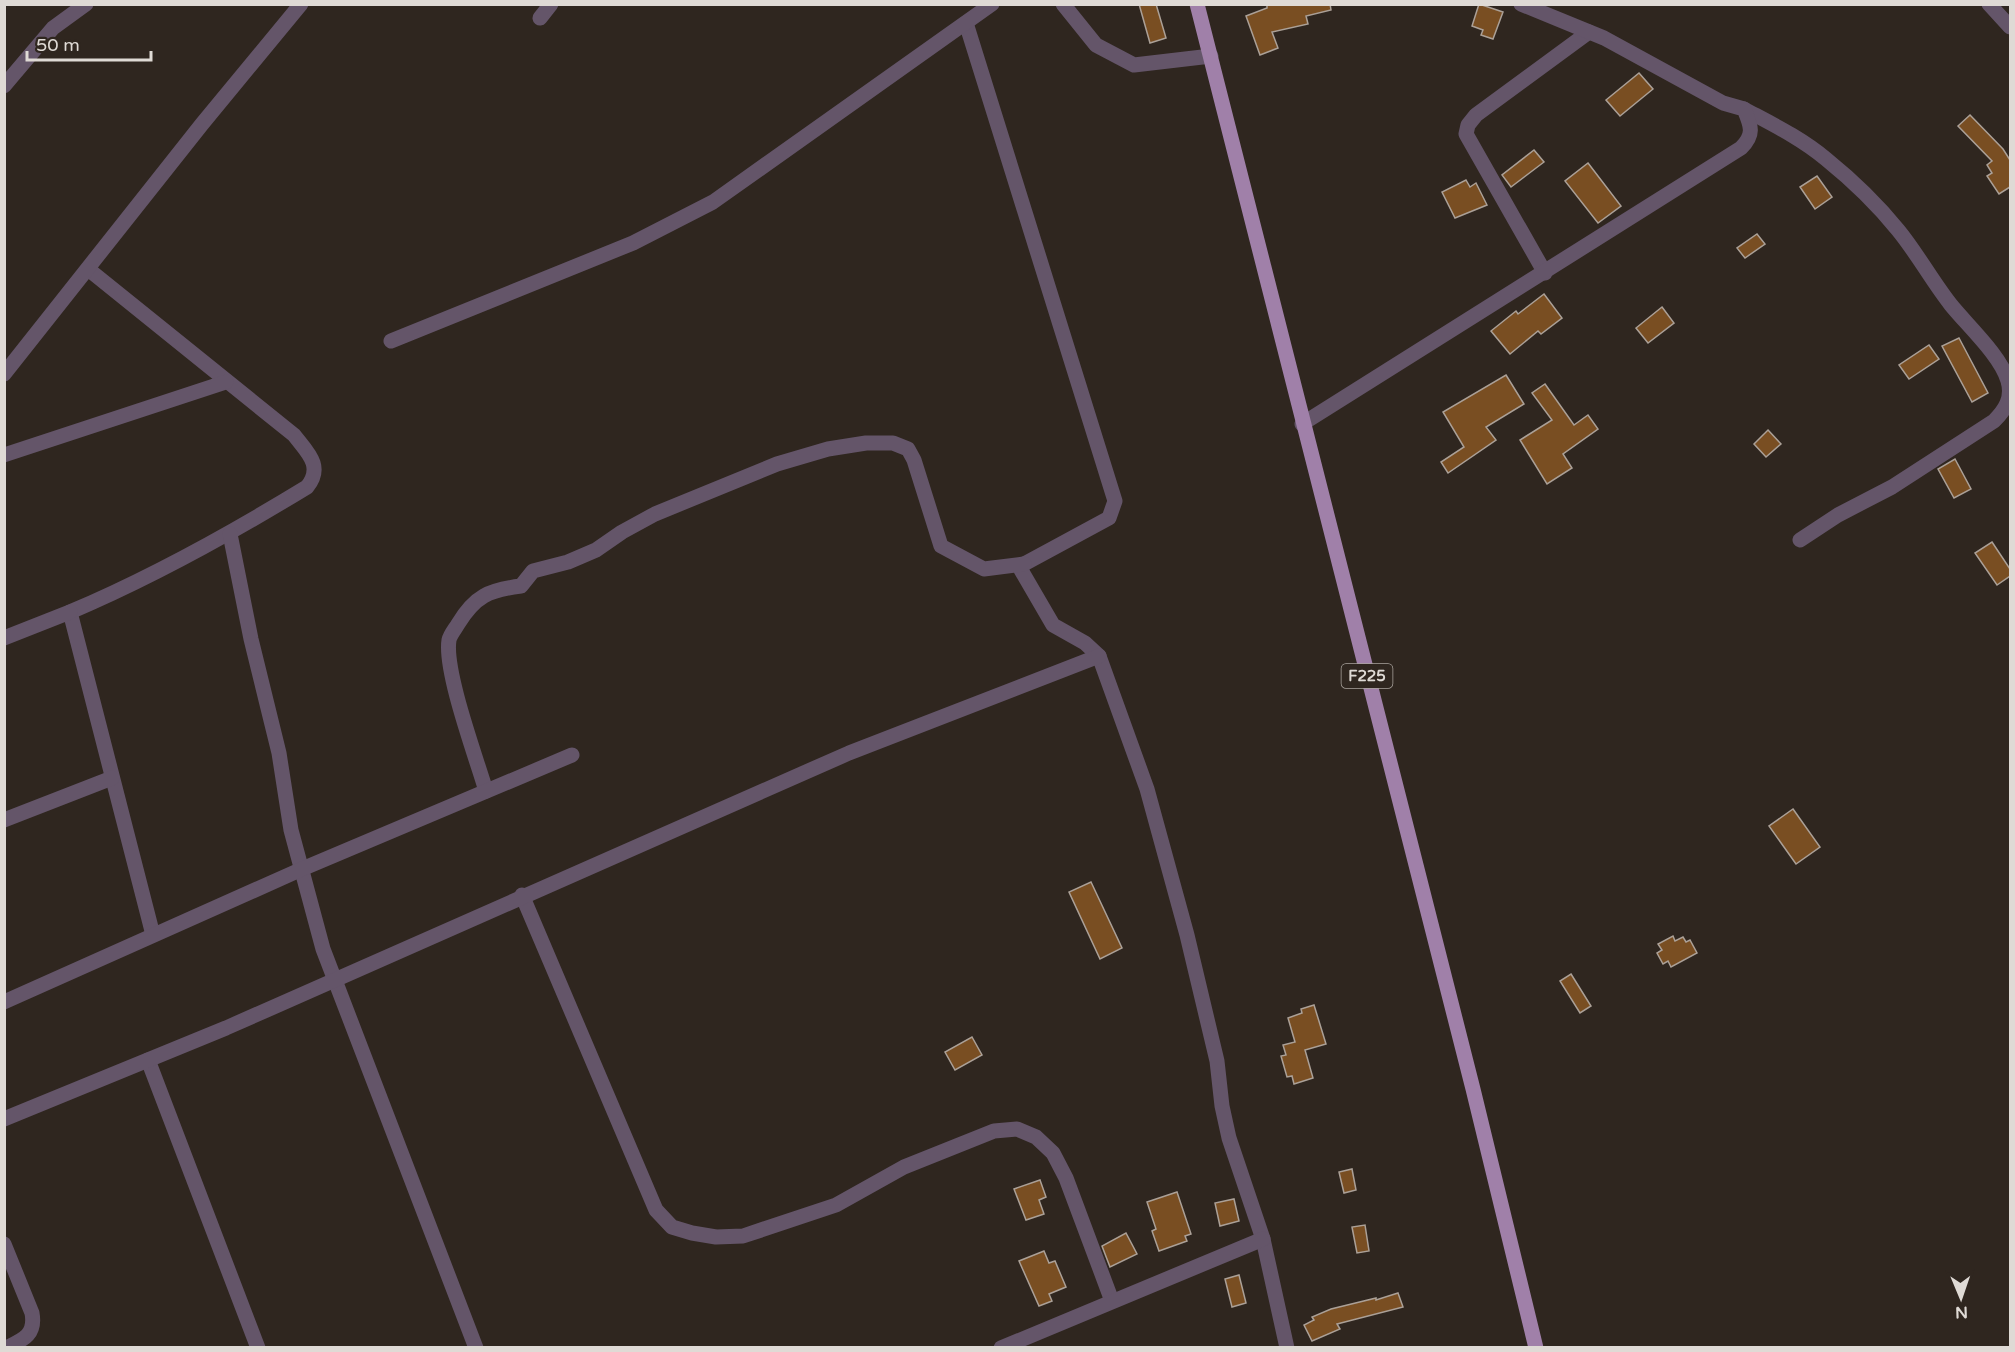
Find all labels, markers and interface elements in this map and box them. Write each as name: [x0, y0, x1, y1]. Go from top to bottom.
scale bar: [27, 24, 152, 62]
text: 50 m: [36, 34, 80, 56]
road number: F225: [1342, 664, 1392, 688]
north arrow: [1931, 1268, 1991, 1328]
text: N: [1955, 1302, 1968, 1322]

